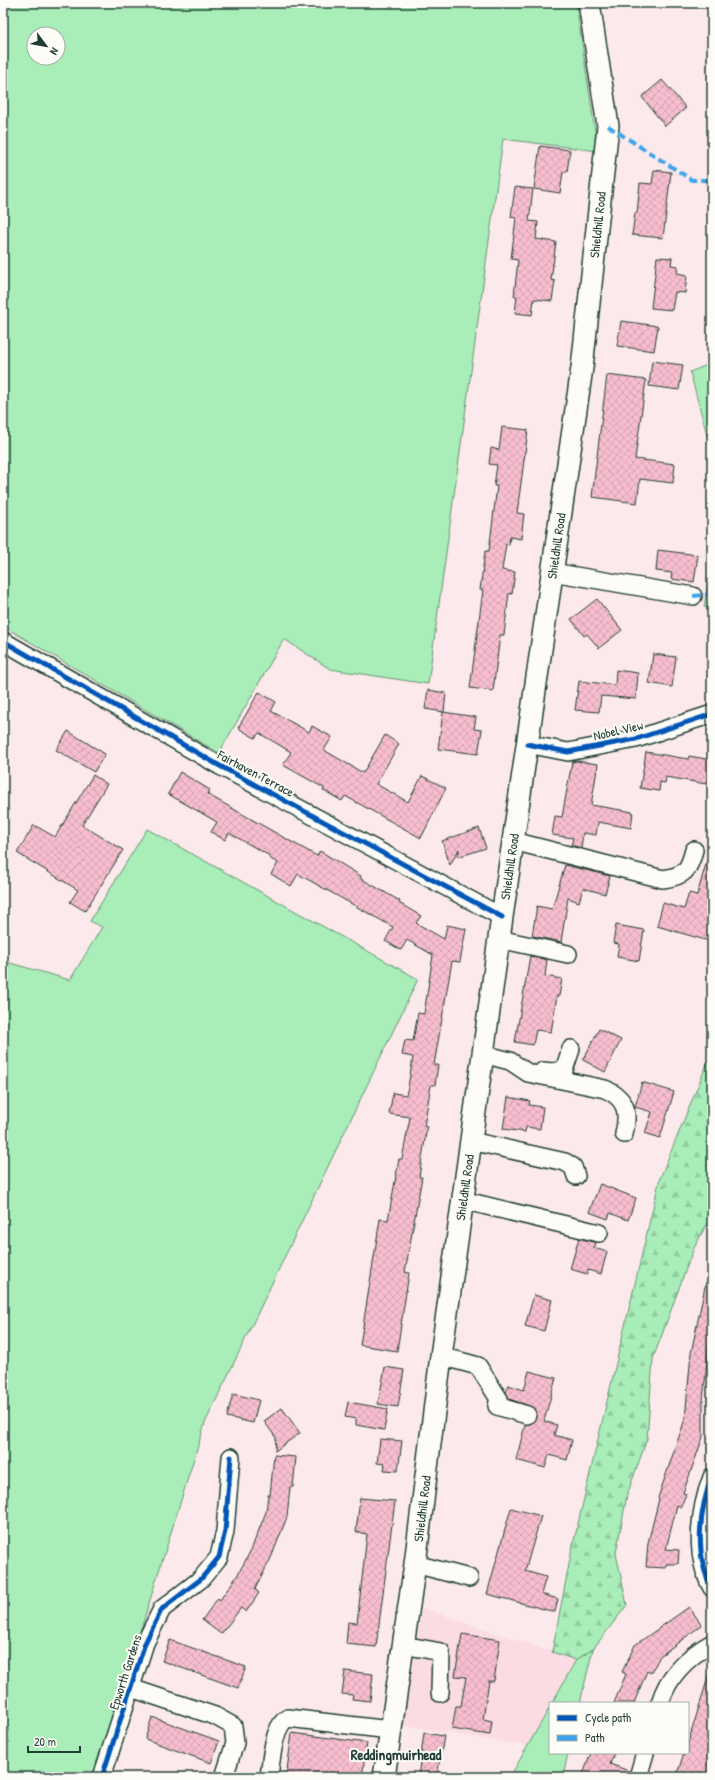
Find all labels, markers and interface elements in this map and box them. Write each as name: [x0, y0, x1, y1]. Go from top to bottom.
north arrow: [26, 26, 66, 66]
text: N: [47, 45, 62, 58]
street label: Shieldhill Road: [585, 191, 610, 259]
street label: Shieldhill Road: [542, 512, 570, 580]
street label: Nobel View: [591, 716, 645, 744]
street label: Fairhaven Terrace: [214, 745, 297, 801]
street label: Shieldhill Road: [496, 832, 523, 901]
street label: Shieldhill Road: [451, 1153, 478, 1222]
street label: Shieldhill Road: [409, 1475, 435, 1543]
street label: Epworth Gardens: [104, 1632, 146, 1712]
legend: [549, 1702, 689, 1754]
text: Cycle path: [585, 1709, 631, 1726]
scale bar: [28, 1728, 80, 1754]
text: Path: [585, 1729, 605, 1746]
text: 20 m: [34, 1733, 56, 1750]
district label: Reddingmuirhead: [351, 1744, 441, 1766]

